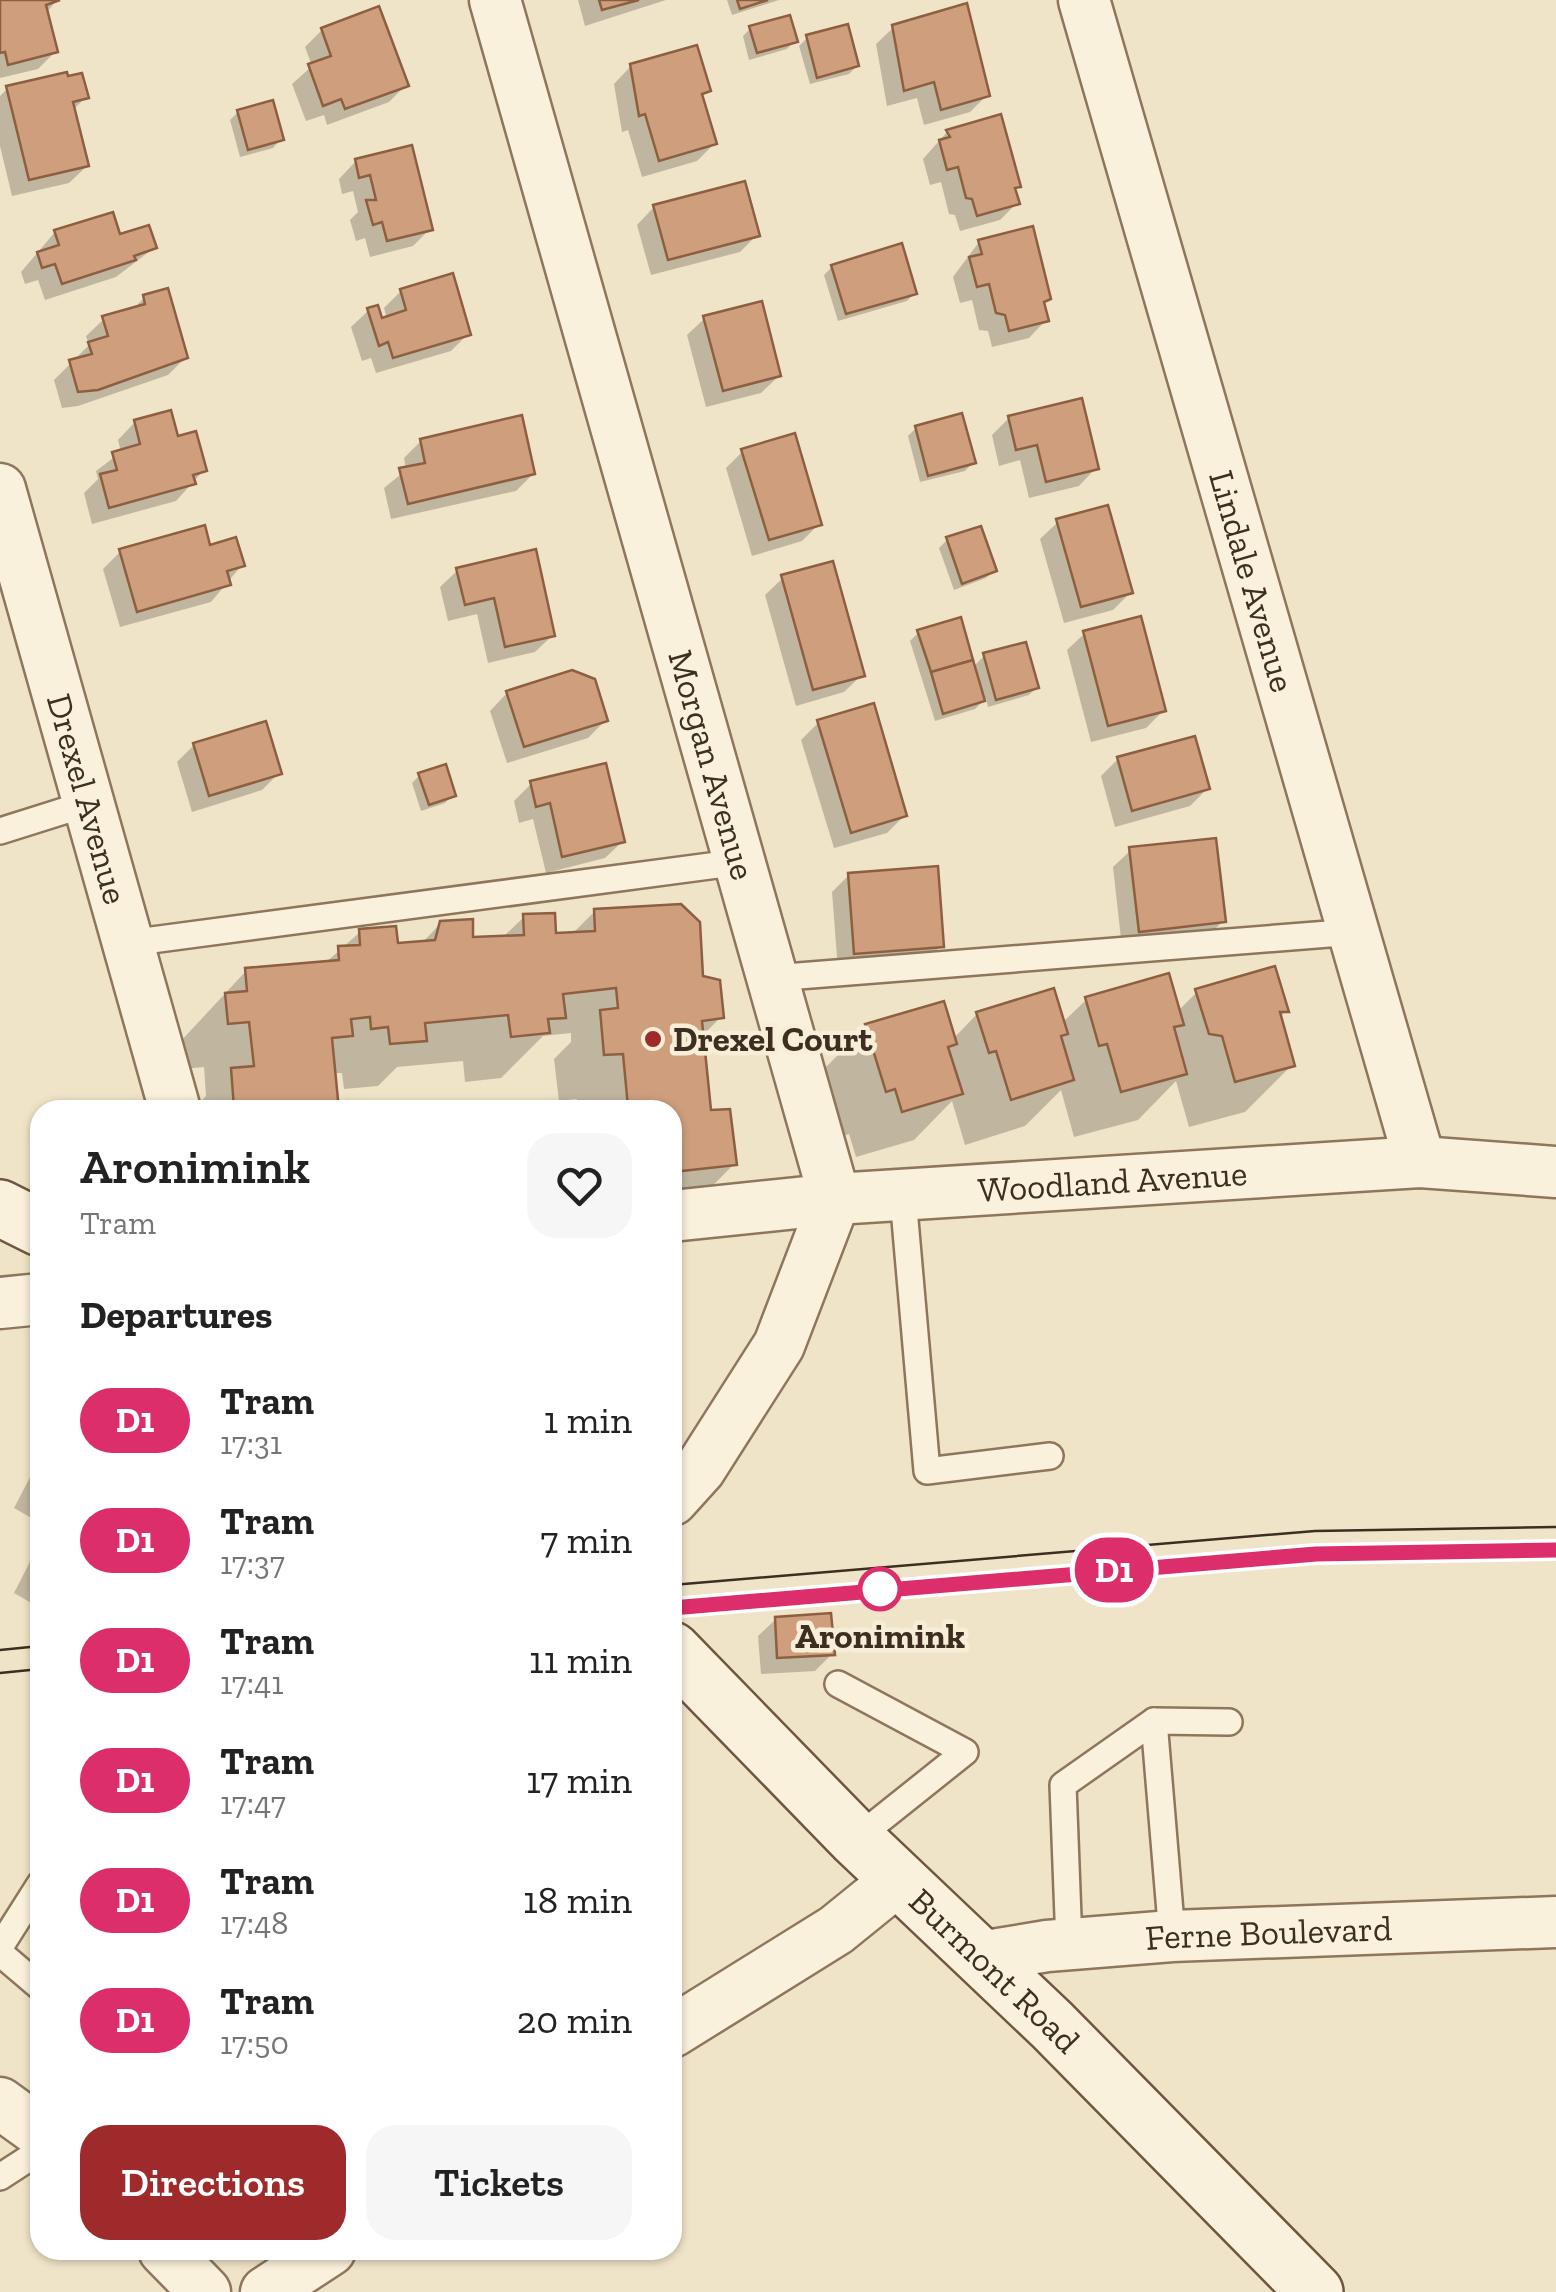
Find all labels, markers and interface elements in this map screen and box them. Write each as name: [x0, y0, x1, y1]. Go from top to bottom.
street label: Lindale Avenue: [1200, 466, 1304, 697]
street label: Morgan Avenue: [659, 645, 764, 884]
street label: Drexel Avenue: [38, 689, 137, 909]
place label: Drexel Court: [673, 1018, 874, 1060]
marker: Drexel Court: [642, 1028, 664, 1050]
button: heart: [527, 1133, 632, 1238]
text: Aronimink: [80, 1138, 310, 1195]
street label: Woodland Avenue: [977, 1152, 1248, 1211]
text: Tram: [80, 1204, 156, 1242]
text: Departures: [80, 1292, 272, 1338]
text: Tram: [220, 1378, 314, 1424]
text: 1 min: [544, 1397, 632, 1443]
text: D1: [116, 1399, 154, 1441]
text: 17:31: [220, 1424, 282, 1462]
text: Tram: [220, 1498, 314, 1544]
text: 7 min: [540, 1517, 632, 1563]
text: D1: [116, 1519, 154, 1561]
line badge: D1: [1069, 1538, 1159, 1602]
text: 17:37: [220, 1544, 285, 1582]
text: D1: [1095, 1549, 1133, 1591]
marker: Aronimink: [859, 1568, 901, 1610]
place label: Aronimink: [795, 1615, 965, 1657]
text: Tram: [220, 1618, 314, 1664]
text: 11 min: [529, 1637, 632, 1683]
text: D1: [116, 1639, 154, 1681]
text: 17:41: [220, 1664, 284, 1702]
text: Tram: [220, 1738, 314, 1784]
text: 17 min: [526, 1757, 632, 1803]
text: D1: [116, 1759, 154, 1801]
text: 17:47: [220, 1784, 286, 1822]
text: Tram: [220, 1858, 314, 1904]
text: 18 min: [523, 1877, 632, 1923]
text: D1: [116, 1879, 154, 1921]
street label: Burmont Road: [900, 1880, 1089, 2062]
text: 17:48: [220, 1904, 288, 1942]
street label: Ferne Boulevard: [1144, 1907, 1393, 1959]
text: Tram: [220, 1978, 314, 2024]
text: 20 min: [517, 1997, 632, 2043]
text: D1: [116, 1999, 154, 2041]
text: 17:50: [220, 2024, 289, 2062]
button: Directions: [80, 2125, 346, 2240]
button: Tickets: [366, 2125, 632, 2240]

